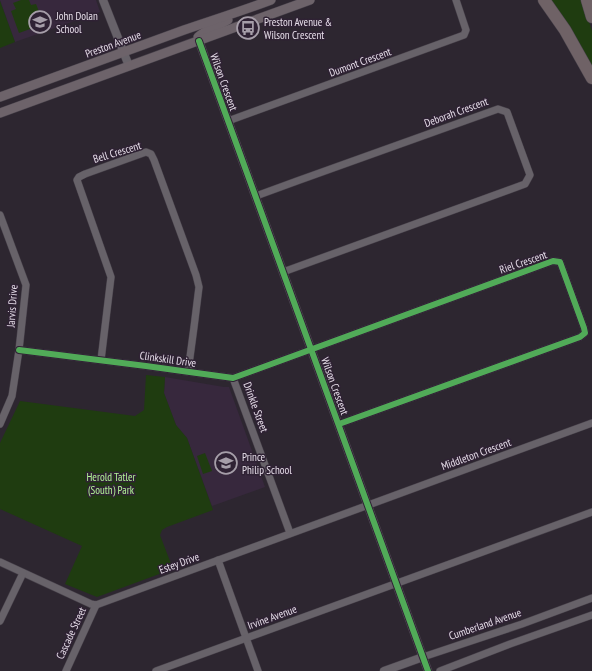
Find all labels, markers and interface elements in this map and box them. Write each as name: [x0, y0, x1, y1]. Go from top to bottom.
school or university icon: John Dolan School: [27, 9, 53, 35]
place label: John Dolan School: [55, 9, 98, 36]
bus stop icon: Preston Avenue & Wilson Crescent: [235, 15, 261, 41]
place label: Preston Avenue & Wilson Crescent: [264, 15, 332, 42]
street label: Preston Avenue: [83, 27, 143, 61]
street label: Dumont Crescent: [327, 44, 393, 80]
street label: Wilson Crescent: [207, 51, 241, 113]
street label: Deborah Crescent: [422, 94, 490, 130]
street label: Bell Crescent: [91, 138, 143, 166]
street label: Riel Crescent: [497, 247, 549, 277]
street label: Jarvis Drive: [3, 284, 21, 329]
street label: Clinkskill Drive: [139, 348, 198, 370]
street label: Wilson Crescent: [318, 355, 352, 417]
street label: Drinkle Street: [240, 380, 272, 434]
street label: Middleton Crescent: [439, 435, 513, 473]
school or university icon: Prince Philip School: [213, 450, 239, 476]
place label: Prince Philip School: [242, 450, 292, 477]
park label: Herold Tatler (South) Park: [86, 470, 136, 497]
street label: Estey Drive: [157, 549, 201, 577]
street label: Irvine Avenue: [245, 601, 299, 632]
street label: Cascade Street: [53, 605, 89, 661]
street label: Cumberland Avenue: [447, 605, 523, 643]

